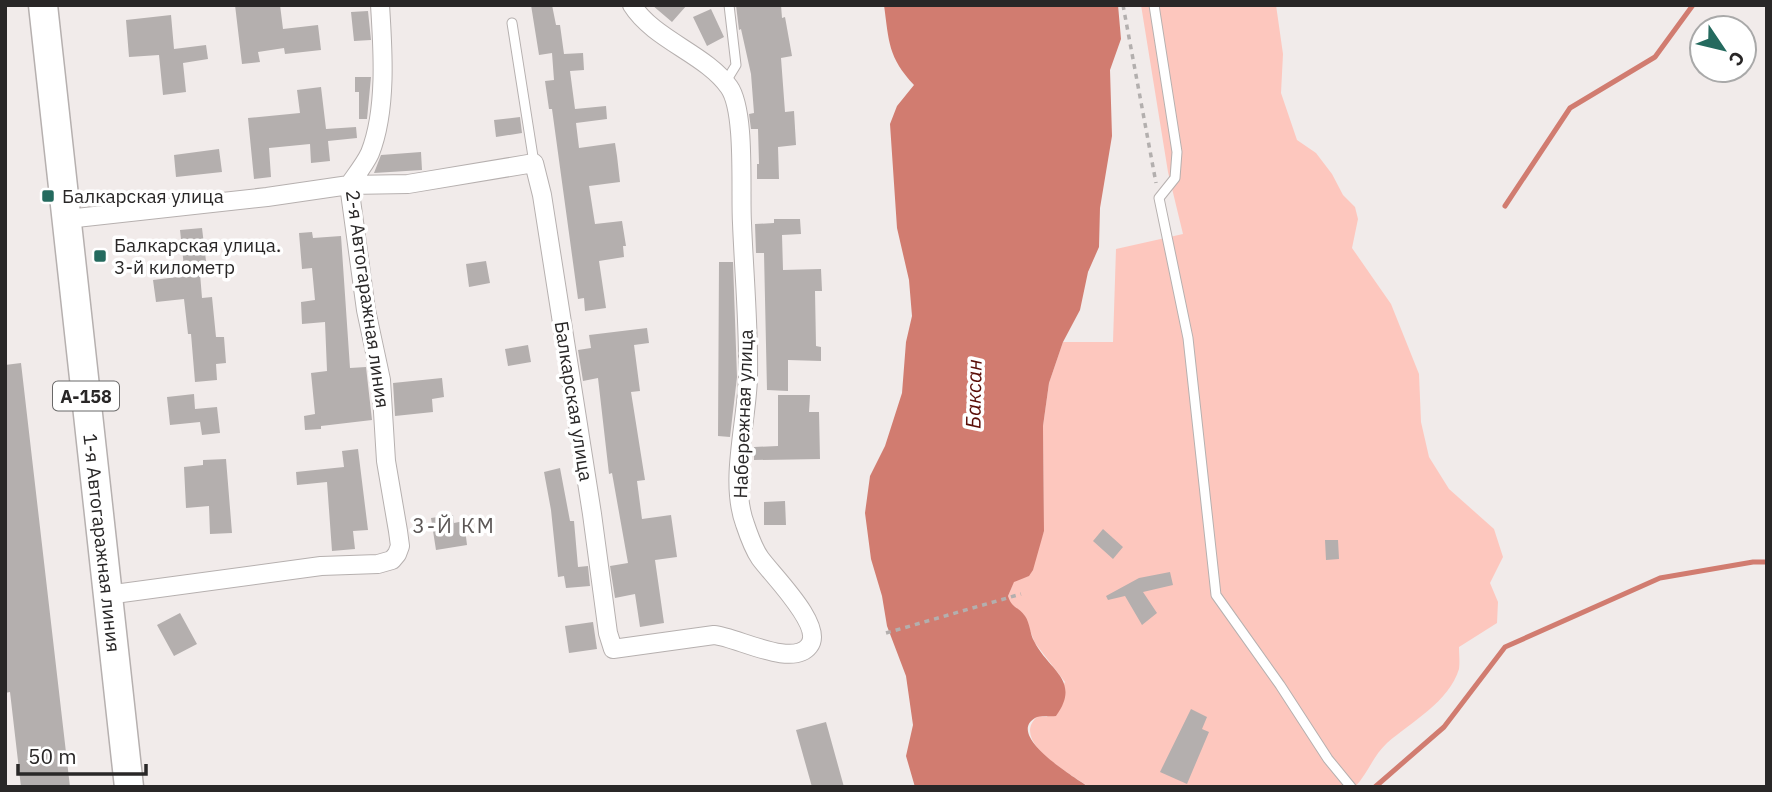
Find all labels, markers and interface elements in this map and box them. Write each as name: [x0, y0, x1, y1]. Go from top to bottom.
north arrow: [1688, 14, 1758, 84]
text: С: [1724, 47, 1750, 71]
place label: Балкарская улица: [62, 184, 224, 208]
marker: Балкарская улица: [40, 188, 56, 204]
street label: 2-я Автогаражная линия: [341, 188, 395, 410]
place label: Балкарская улица. 3-й километр: [114, 233, 281, 279]
marker: Балкарская улица. 3-й километр: [92, 248, 108, 264]
street label: Балкарская улица: [549, 319, 599, 483]
street label: Набережная улица: [728, 329, 758, 499]
water label: Баксан: [958, 359, 988, 429]
road number: А-158: [53, 382, 119, 410]
street label: 1-я Автогаражная линия: [78, 432, 126, 653]
district label: 3-Й КМ: [412, 511, 496, 539]
scale bar: [18, 732, 145, 776]
text: 50 m: [28, 742, 77, 770]

